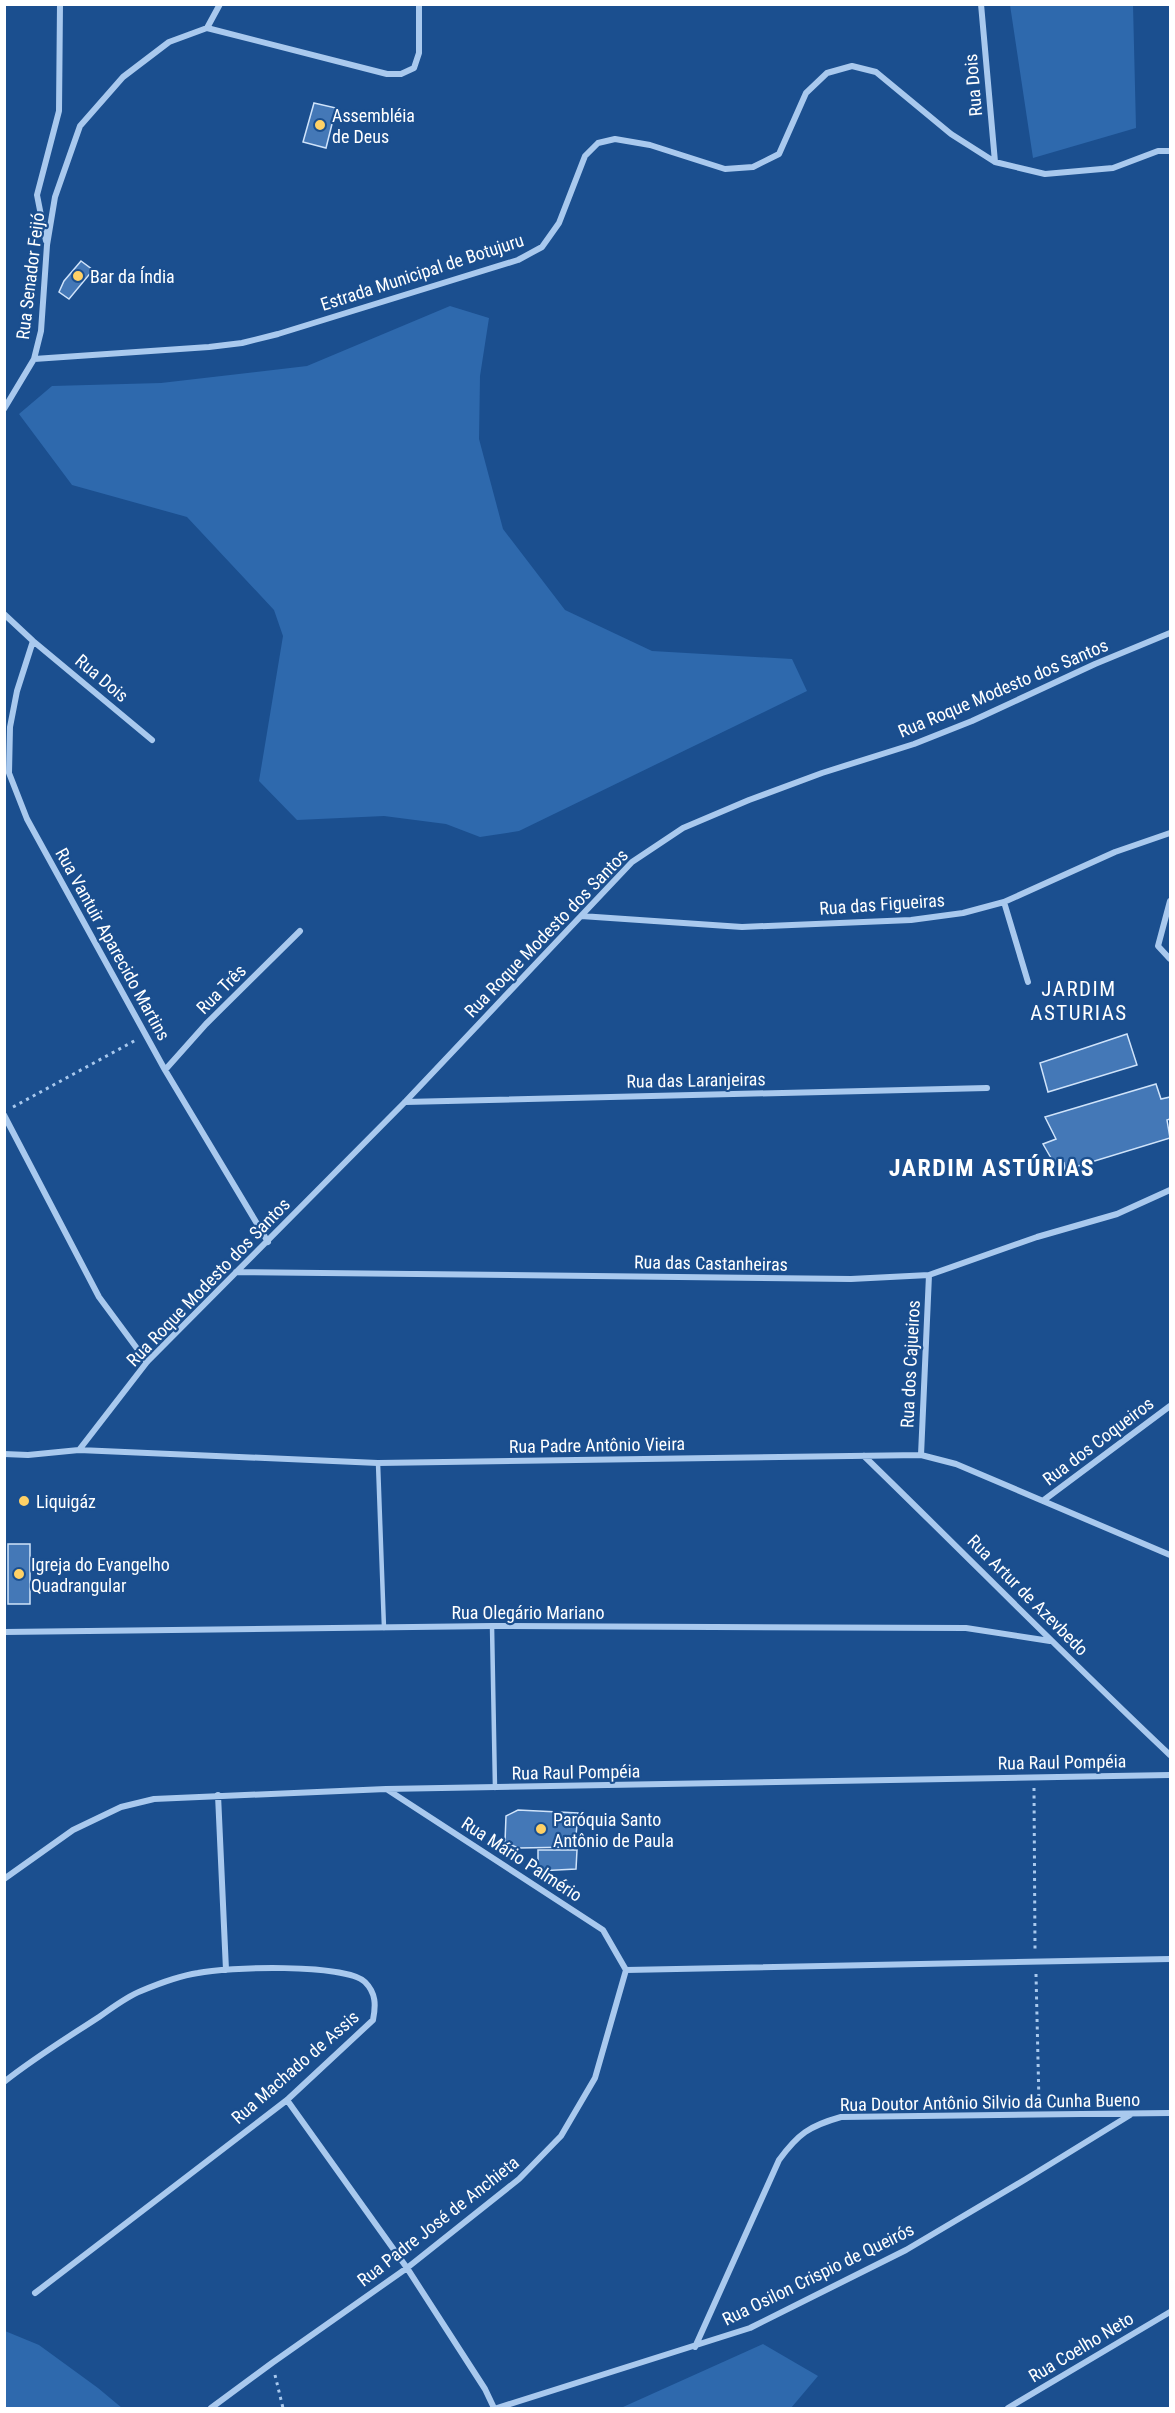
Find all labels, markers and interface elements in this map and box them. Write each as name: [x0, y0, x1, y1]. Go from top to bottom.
street label: Rua Dois: [960, 53, 986, 117]
place label: Assembléia de Deus: [332, 105, 415, 147]
marker: Assembléia de Deus: [313, 118, 327, 132]
street label: Rua Senador Feijó: [12, 211, 48, 341]
street label: Estrada Municipal de Botujuru: [318, 229, 526, 315]
place label: Bar da Índia: [90, 266, 175, 287]
marker: Bar da Índia: [71, 269, 85, 283]
street label: Rua Roque Modesto dos Santos: [895, 634, 1111, 742]
street label: Rua Dois: [71, 650, 133, 706]
street label: Rua Vantuir Aparecido Martins: [51, 844, 175, 1044]
street label: Rua Roque Modesto dos Santos: [460, 844, 632, 1022]
street label: Rua das Figueiras: [819, 889, 945, 919]
street label: Rua Três: [192, 960, 250, 1018]
district label: JARDIM ASTURIAS: [1030, 977, 1128, 1025]
street label: Rua das Laranjeiras: [626, 1068, 766, 1092]
district label: JARDIM ASTÚRIAS: [889, 1154, 1095, 1182]
street label: Rua Roque Modesto dos Santos: [122, 1193, 294, 1371]
street label: Rua das Castanheiras: [634, 1251, 788, 1275]
street label: Rua dos Cajueiros: [896, 1300, 924, 1428]
street label: Rua dos Coqueiros: [1038, 1392, 1158, 1490]
street label: Rua Padre Antônio Vieira: [509, 1433, 685, 1457]
place label: Liquigáz: [36, 1491, 96, 1512]
marker: Liquigáz: [17, 1494, 31, 1508]
street label: Rua Artur de Azevbedo: [963, 1530, 1093, 1660]
place label: Igreja do Evangelho Quadrangular: [31, 1554, 170, 1596]
marker: Igreja do Evangelho Quadrangular: [12, 1567, 26, 1581]
street label: Rua Olegário Mariano: [452, 1602, 604, 1623]
street label: Rua Raul Pompéia: [997, 1750, 1127, 1774]
street label: Rua Raul Pompéia: [511, 1760, 641, 1784]
place label: Paróquia Santo Antônio de Paula: [553, 1809, 674, 1851]
street label: Rua Mário Palmério: [458, 1812, 586, 1906]
marker: Paróquia Santo Antônio de Paula: [534, 1822, 548, 1836]
street label: Rua Machado de Assis: [227, 2006, 363, 2128]
street label: Rua Doutor Antônio Silvio da Cunha Bueno: [840, 2089, 1140, 2115]
street label: Rua Padre José de Anchieta: [353, 2151, 523, 2291]
street label: Rua Osilon Crispio de Queirós: [719, 2218, 917, 2330]
street label: Rua Coelho Neto: [1025, 2307, 1137, 2387]

